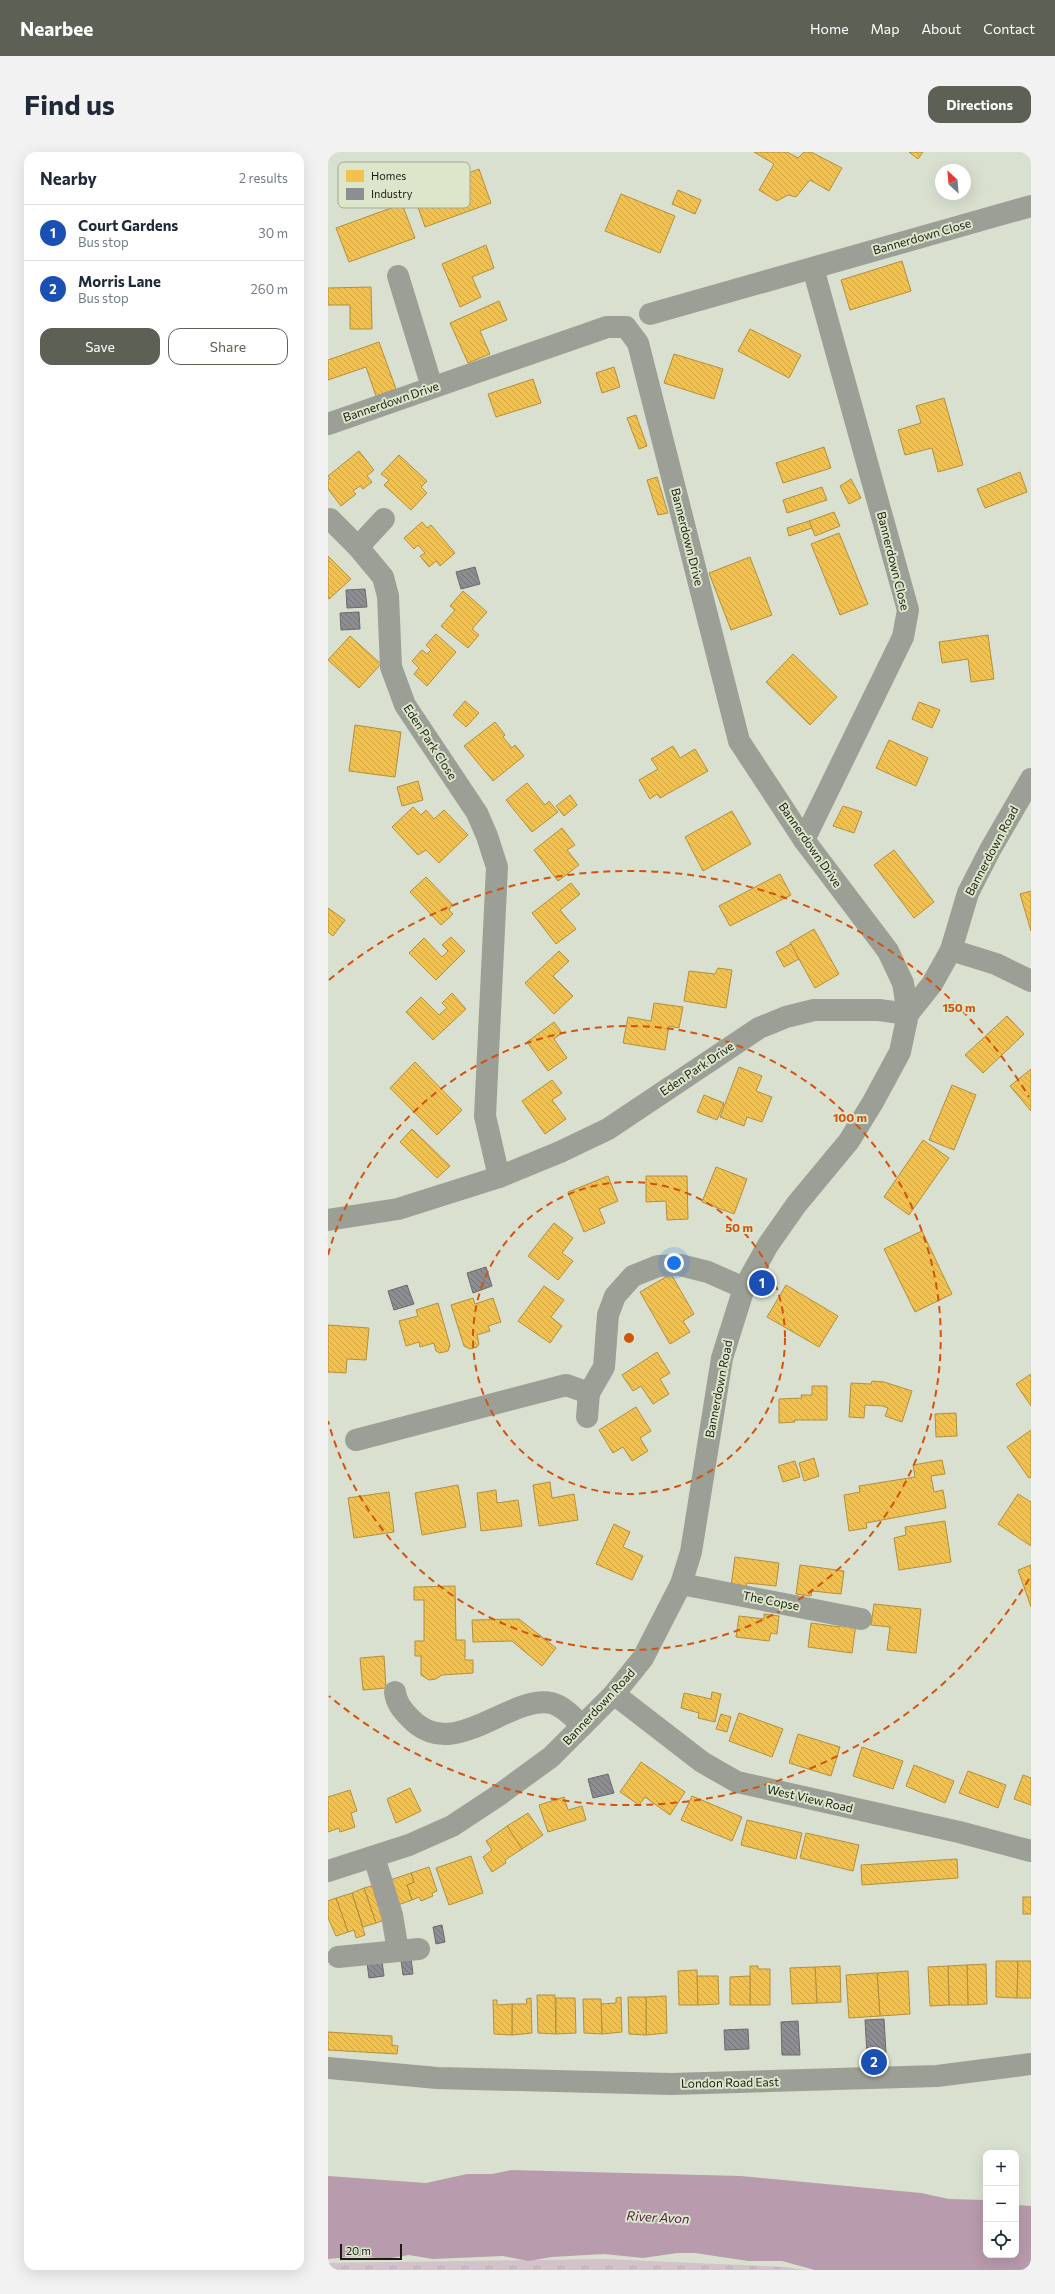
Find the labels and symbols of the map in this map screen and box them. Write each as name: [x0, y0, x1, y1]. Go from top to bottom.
legend: [338, 162, 470, 208]
north arrow: [935, 164, 971, 200]
text: Homes: [371, 169, 406, 182]
text: Industry: [371, 187, 413, 200]
street label: Bannerdown Close: [871, 215, 972, 257]
street label: Bannerdown Drive: [341, 378, 440, 424]
street label: Bannerdown Drive: [669, 486, 707, 587]
street label: Bannerdown Close: [875, 510, 913, 612]
street label: Eden Park Close: [401, 701, 460, 782]
street label: Bannerdown Drive: [776, 799, 845, 890]
street label: Bannerdown Road: [962, 803, 1021, 898]
text: 150 m: [942, 1000, 976, 1014]
street label: Eden Park Drive: [657, 1038, 736, 1098]
text: 100 m: [833, 1110, 867, 1124]
text: 50 m: [725, 1220, 753, 1234]
your location: [664, 1253, 684, 1273]
pin: 1: [749, 1268, 775, 1298]
centre of rings: [622, 1331, 636, 1345]
street label: Bannerdown Road: [702, 1339, 734, 1439]
street label: The Copse: [742, 1588, 801, 1612]
street label: Bannerdown Road: [559, 1665, 637, 1747]
street label: West View Road: [766, 1781, 855, 1815]
pin: 2: [861, 2047, 887, 2077]
street label: London Road East: [681, 2074, 779, 2090]
water label: River Avon: [626, 2207, 690, 2227]
scale bar: [340, 2242, 402, 2261]

